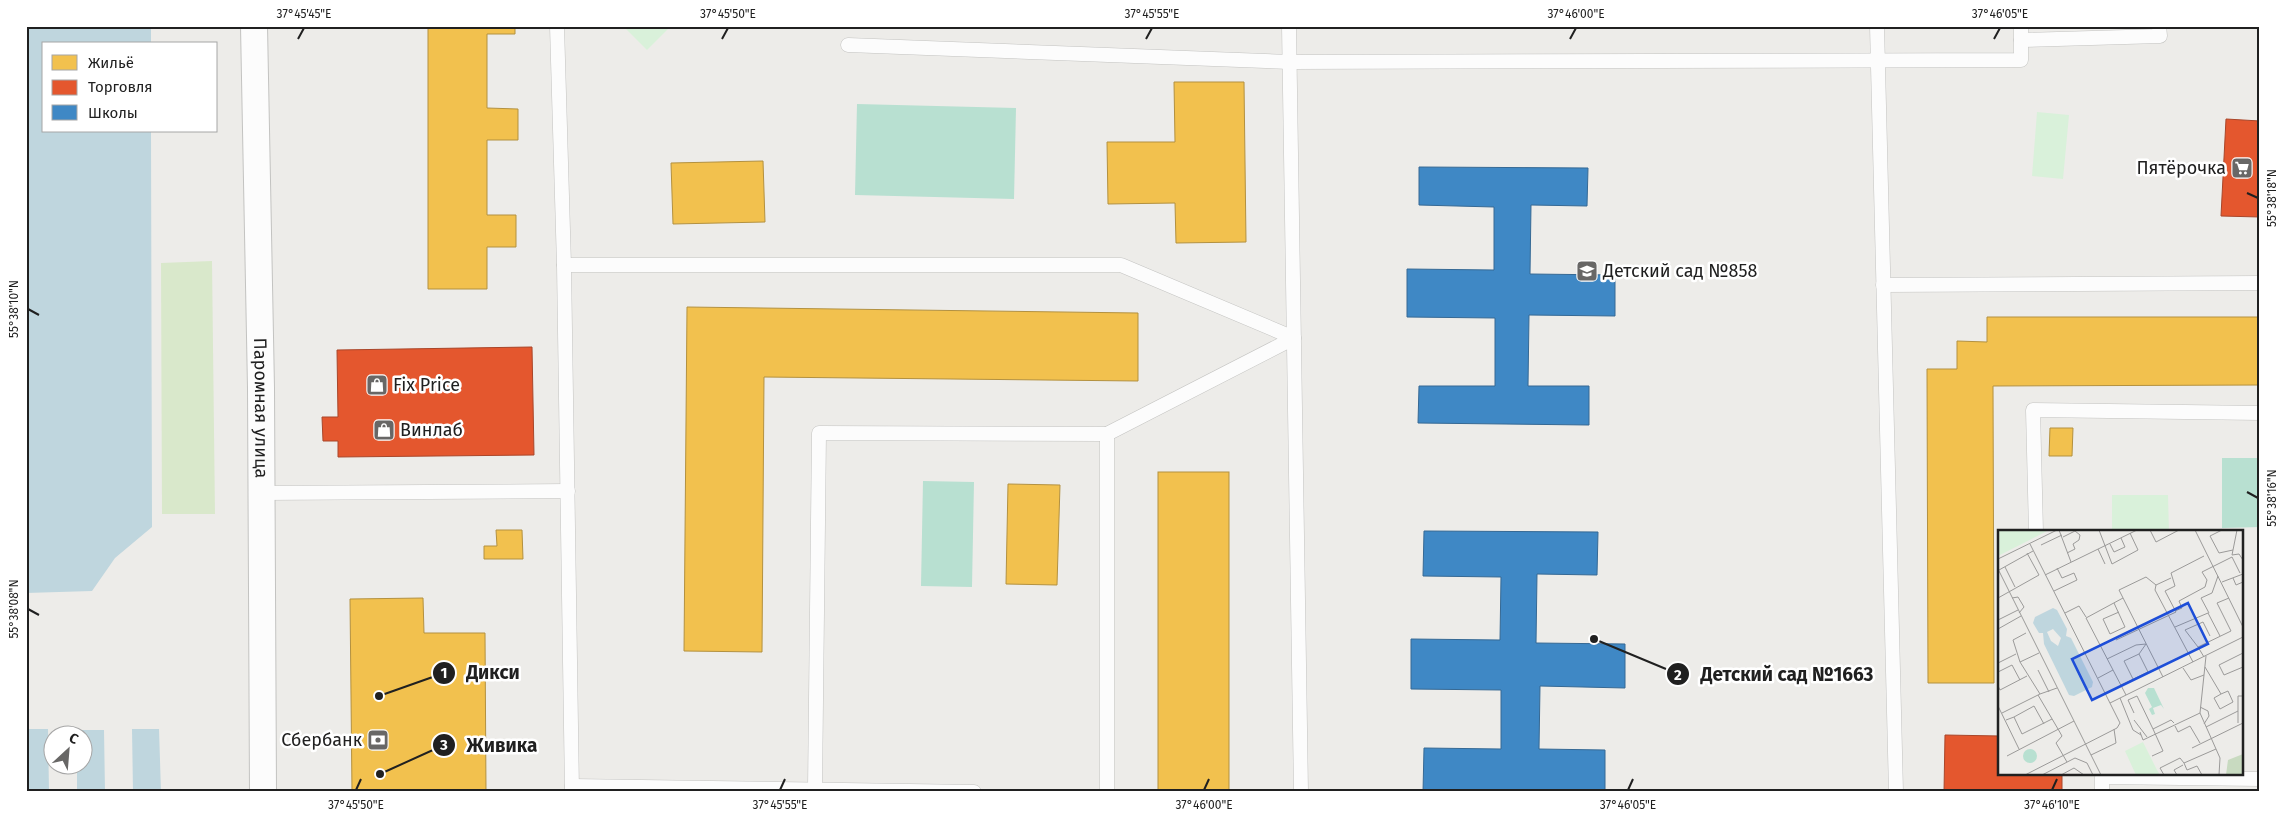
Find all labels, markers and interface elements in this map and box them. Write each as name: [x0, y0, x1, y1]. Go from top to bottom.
text: 37°45'45"E: [277, 7, 331, 21]
text: 37°45'50"E: [700, 7, 756, 21]
text: 37°45'55"E: [1124, 7, 1180, 21]
text: 37°46'00"E: [1547, 7, 1605, 21]
text: 37°46'05"E: [1972, 7, 2028, 21]
legend: [42, 42, 218, 132]
text: Жильё: [88, 54, 134, 72]
text: Торговля: [88, 78, 153, 96]
text: Школы: [88, 104, 138, 122]
supermarket icon: Пятёрочка: [2230, 156, 2254, 180]
place label: Пятёрочка: [2136, 157, 2226, 179]
text: 55°38'18"N: [2265, 169, 2279, 227]
school or university icon: Детский сад №858: [1575, 259, 1599, 283]
place label: Детский сад №858: [1602, 260, 1758, 282]
text: 55°38'10"N: [7, 280, 21, 338]
street label: Паромная улица: [249, 337, 272, 478]
shop icon: Fix Price: [365, 373, 389, 397]
place label: Fix Price: [393, 374, 460, 396]
shop icon: Винлаб: [372, 418, 396, 442]
place label: Винлаб: [400, 419, 463, 441]
text: 55°38'16"N: [2265, 469, 2279, 527]
inset map: [1998, 530, 2244, 776]
text: 55°38'08"N: [7, 579, 21, 639]
callout: Дикси: [432, 656, 530, 690]
callout: Детский сад №1663: [1665, 657, 1883, 691]
text: Дикси: [465, 661, 520, 684]
text: Детский сад №1663: [1700, 663, 1874, 686]
text: 1: [441, 664, 447, 682]
text: 2: [1674, 666, 1682, 684]
north arrow: [42, 726, 92, 776]
bank icon: Сбербанк: [366, 728, 390, 752]
callout: Живика: [432, 728, 548, 762]
text: С: [66, 729, 81, 748]
place label: Сбербанк: [281, 729, 363, 751]
text: Живика: [466, 734, 537, 757]
text: 3: [439, 736, 448, 754]
text: 37°45'50"E: [328, 798, 384, 812]
text: 37°45'55"E: [752, 798, 808, 812]
text: 37°46'00"E: [1175, 798, 1233, 812]
text: 37°46'05"E: [1600, 798, 1656, 812]
text: 37°46'10"E: [2024, 798, 2080, 812]

